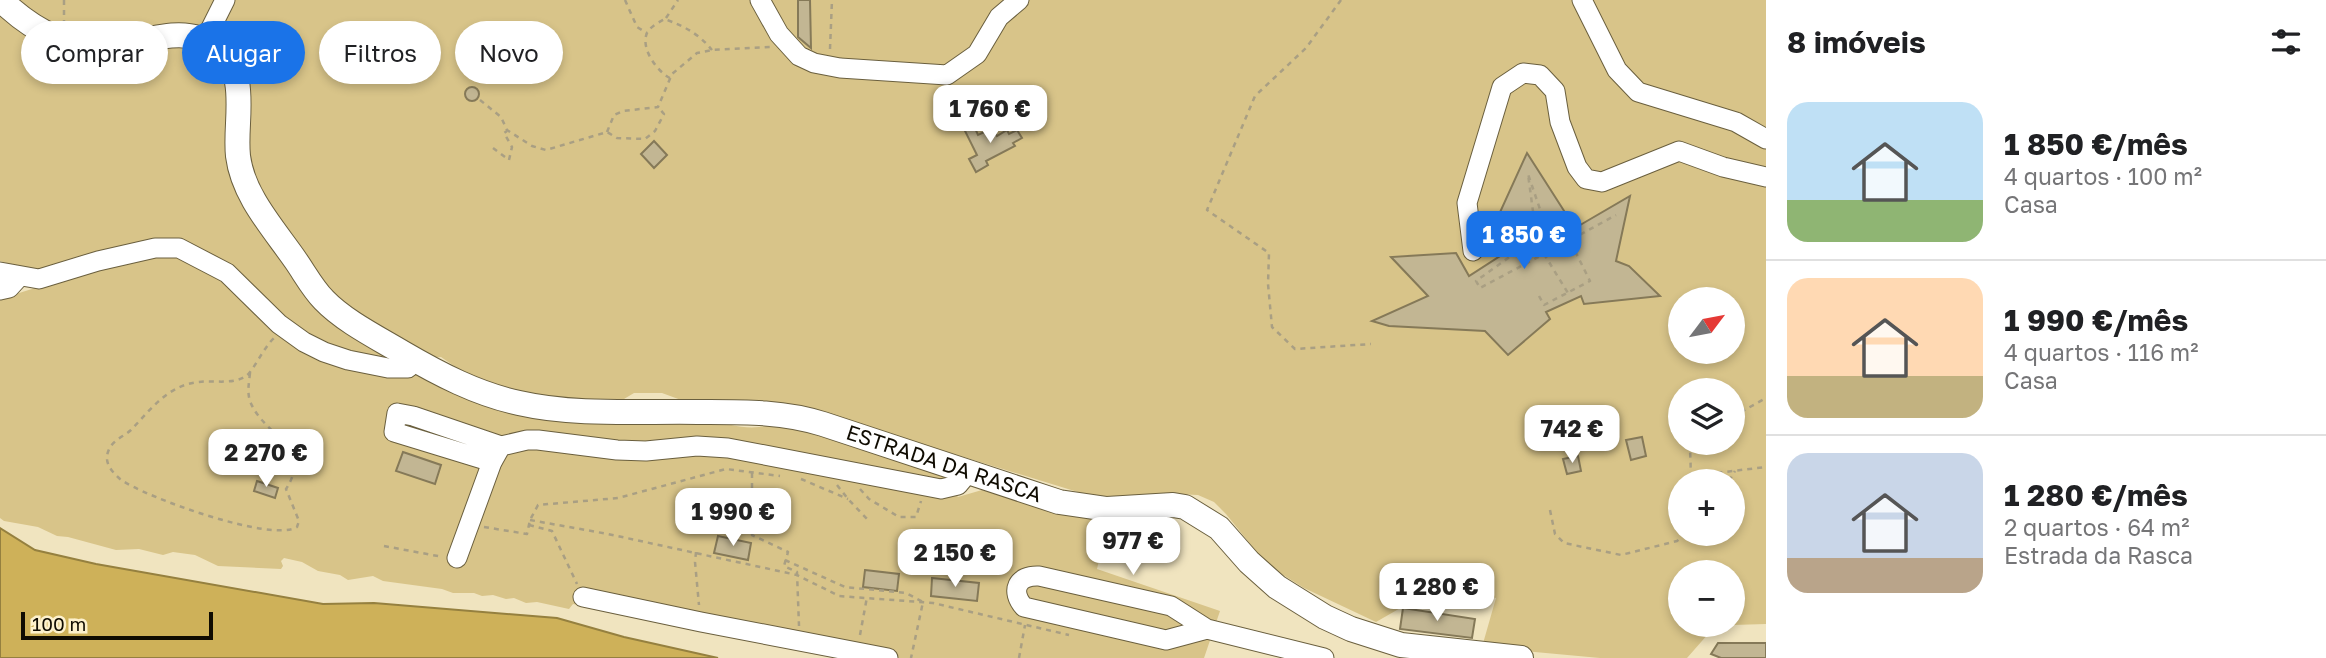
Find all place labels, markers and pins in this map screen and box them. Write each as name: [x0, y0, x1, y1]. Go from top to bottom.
pin: 1 760 €: [925, 86, 1055, 145]
pin: 1 850 €: [1459, 212, 1589, 271]
pin: 742 €: [1523, 406, 1621, 465]
pin: 2 270 €: [201, 430, 331, 489]
pin: 1 990 €: [668, 489, 798, 548]
pin: 977 €: [1084, 518, 1182, 577]
pin: 2 150 €: [890, 530, 1020, 589]
pin: 1 280 €: [1372, 564, 1502, 623]

